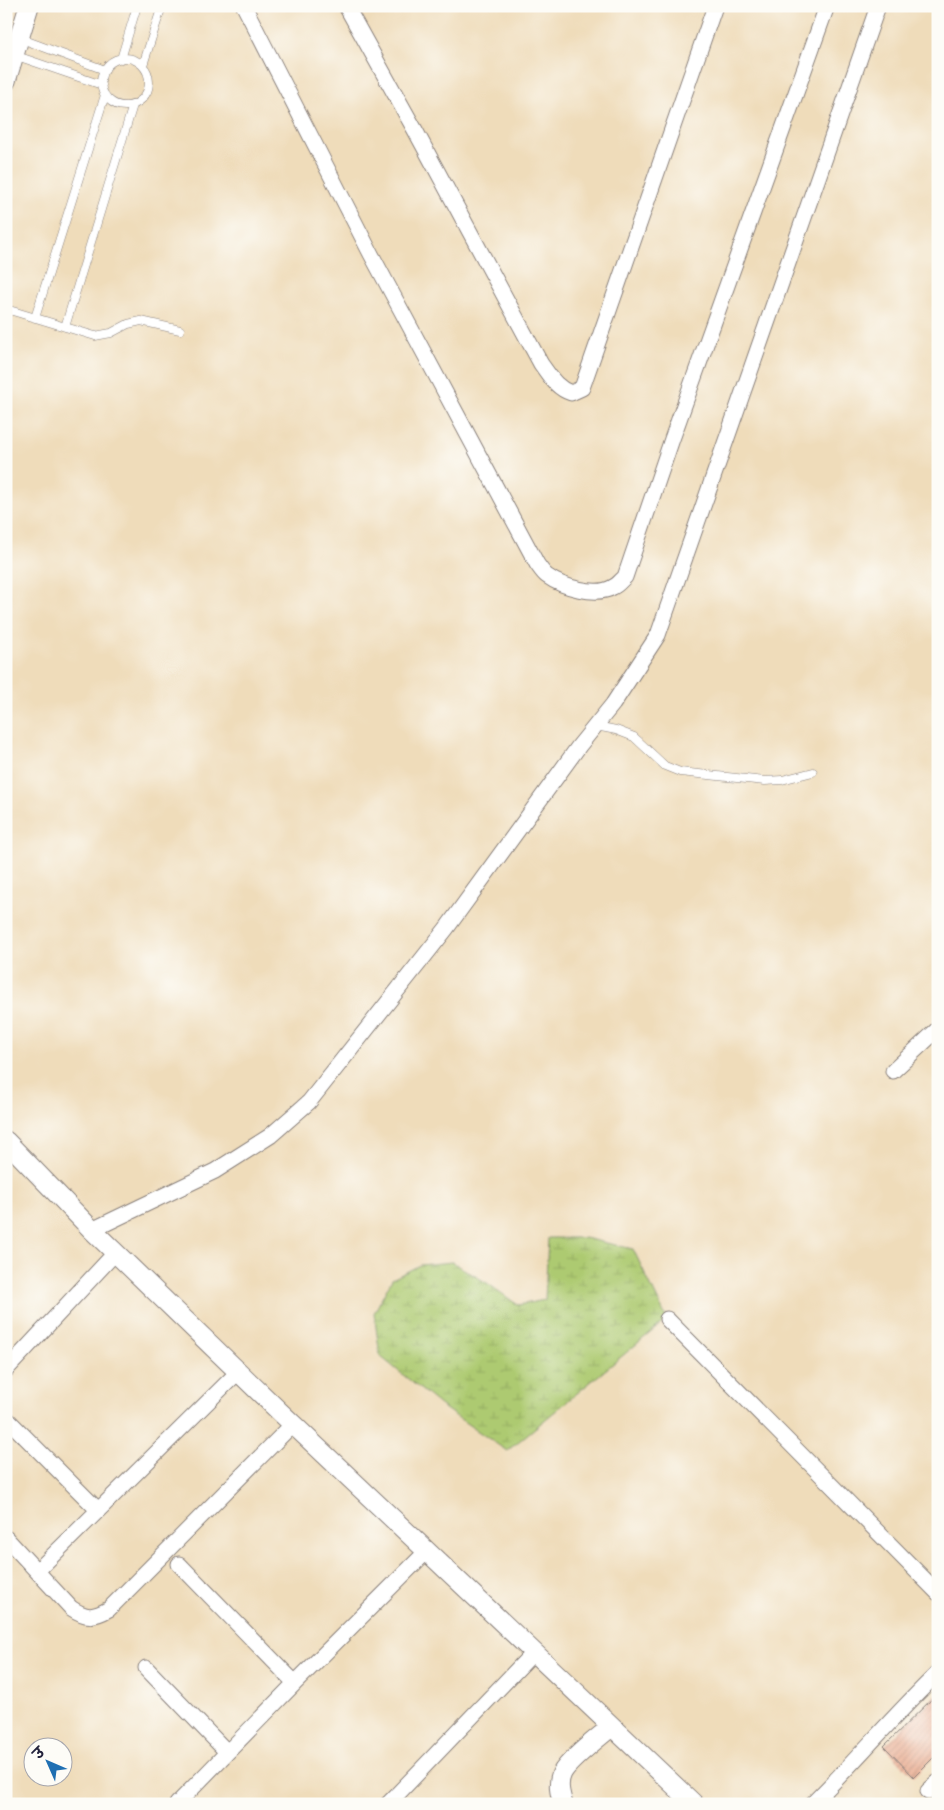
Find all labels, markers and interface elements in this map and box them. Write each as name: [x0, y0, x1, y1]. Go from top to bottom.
north arrow: [22, 1738, 72, 1788]
text: उ: [28, 1742, 52, 1766]

